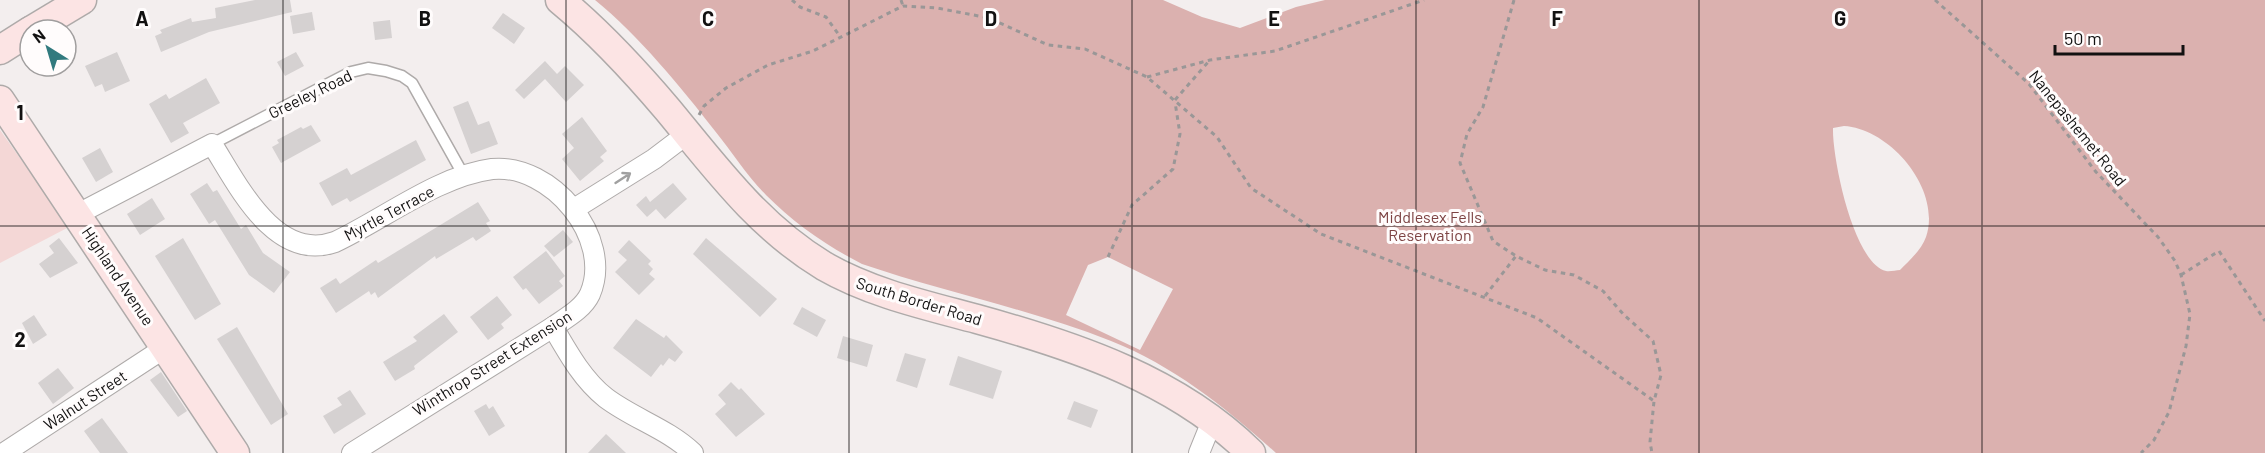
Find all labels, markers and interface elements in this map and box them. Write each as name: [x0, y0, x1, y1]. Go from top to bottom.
text: A: [135, 6, 149, 30]
text: B: [419, 6, 431, 30]
text: C: [702, 6, 714, 30]
text: D: [985, 6, 997, 30]
text: E: [1268, 6, 1280, 30]
text: F: [1551, 6, 1563, 30]
text: G: [1834, 6, 1846, 30]
north arrow: [18, 18, 78, 78]
scale bar: [2055, 18, 2182, 56]
text: N: [29, 25, 49, 46]
text: 50 m: [2064, 27, 2102, 49]
street label: Greeley Road: [265, 65, 355, 122]
street label: Nanepashemet Road: [2026, 66, 2131, 190]
text: 1: [16, 100, 24, 124]
one-way arrow: [615, 172, 631, 184]
street label: Myrtle Terrace: [341, 181, 437, 244]
park label: Middlesex Fells Reservation: [1378, 207, 1482, 244]
street label: Highland Avenue: [78, 223, 158, 329]
street label: South Border Road: [854, 272, 984, 329]
street label: Winthrop Street Extension: [409, 306, 575, 419]
text: 2: [14, 327, 26, 351]
street label: Walnut Street: [40, 366, 130, 433]

